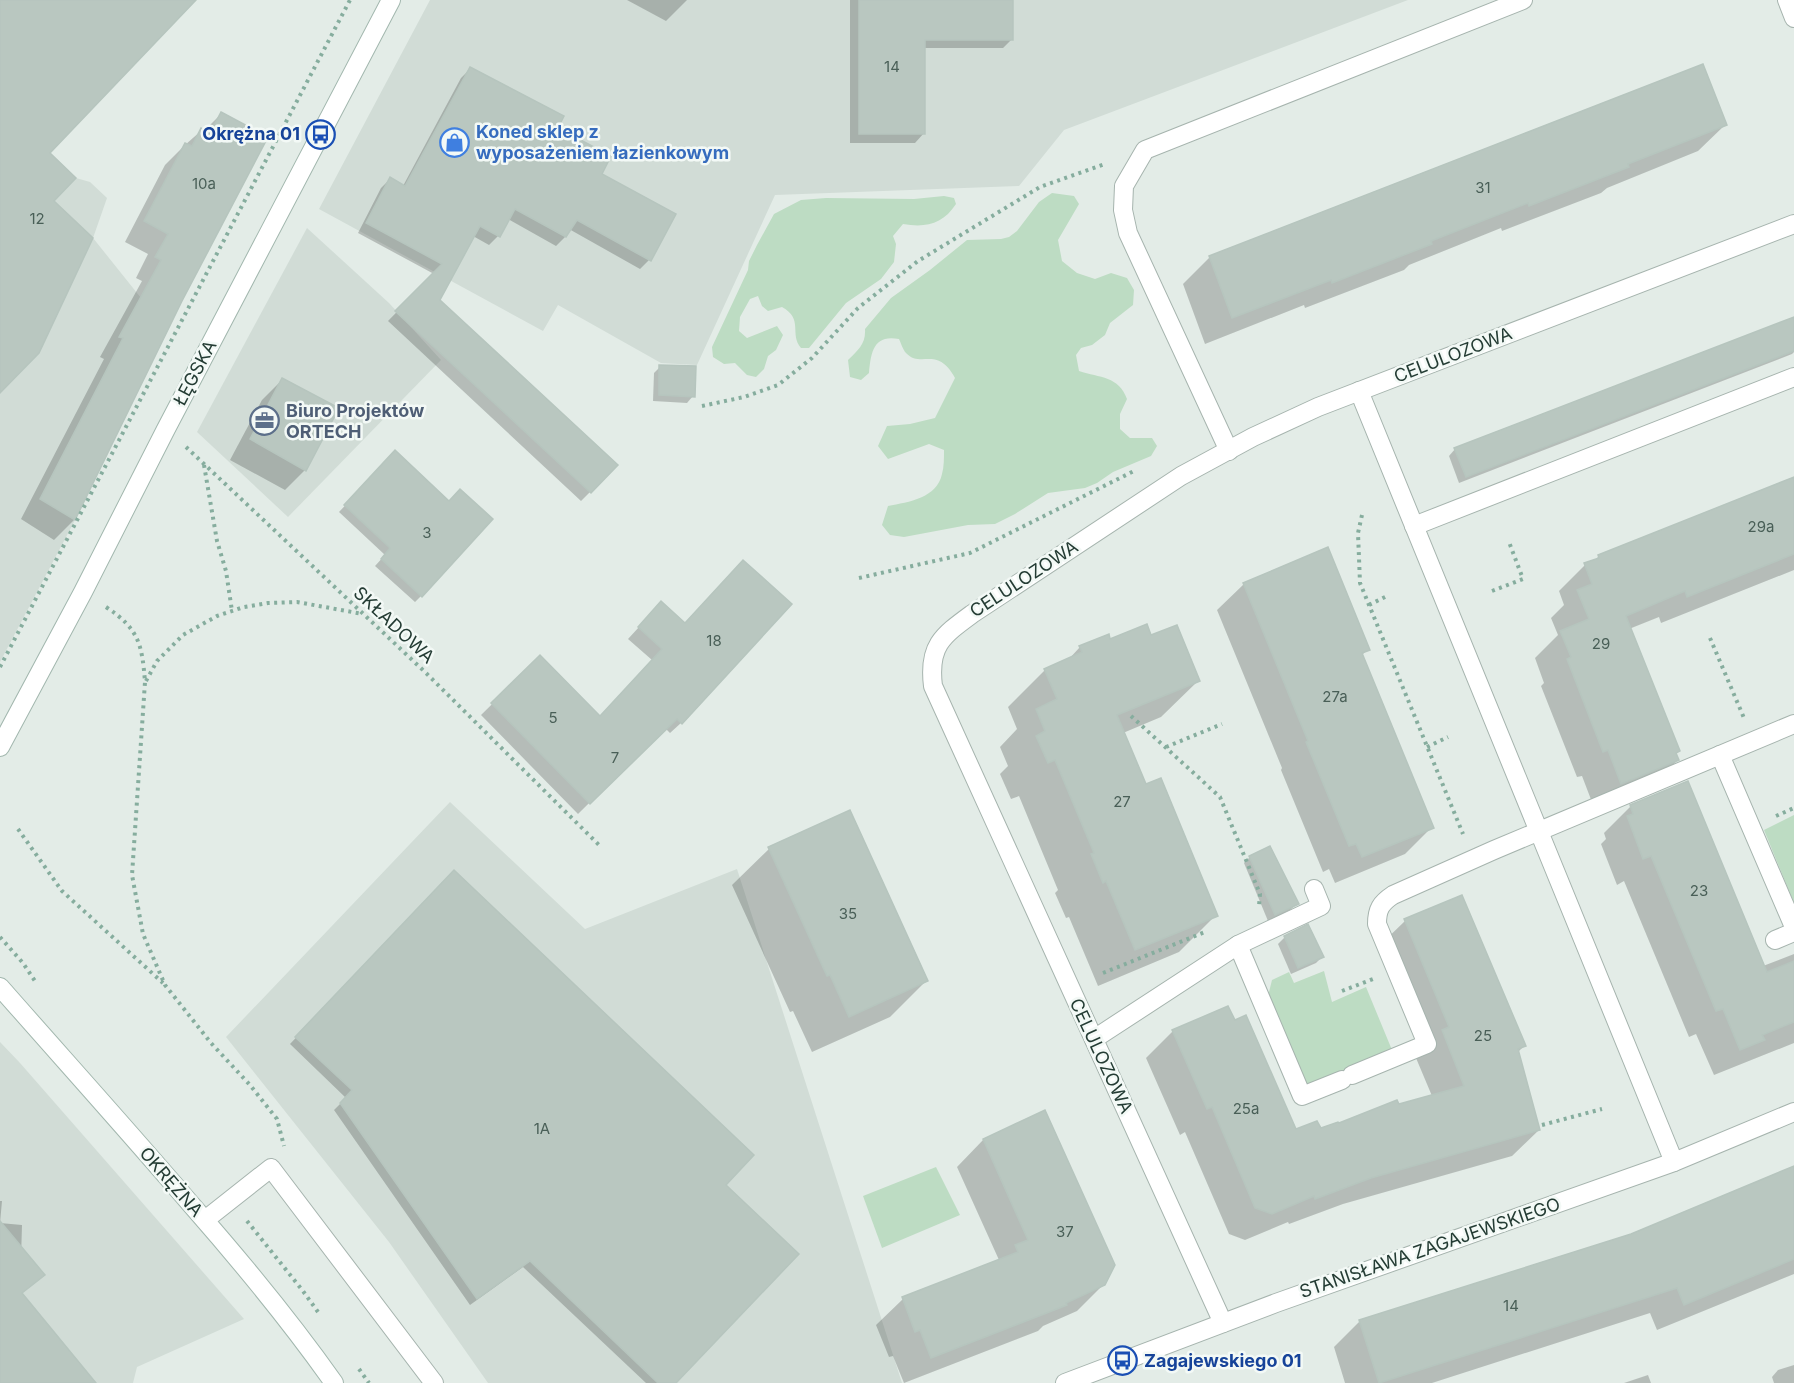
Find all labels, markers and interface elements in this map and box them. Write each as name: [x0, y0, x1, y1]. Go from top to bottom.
house number: 14: [884, 57, 900, 76]
bus stop icon: Okrężna 01: [305, 118, 337, 150]
place label: Koned sklep z wyposażeniem łazienkowym: [476, 121, 729, 163]
place label: Okrężna 01: [202, 123, 300, 144]
shop icon: Koned sklep z wyposażeniem łazienkowym: [439, 126, 471, 158]
house number: 10a: [192, 174, 216, 193]
house number: 31: [1475, 178, 1491, 197]
house number: 12: [29, 209, 45, 228]
street label: CELULOZOWA: [1391, 322, 1515, 387]
street label: ŁĘGSKA: [169, 336, 220, 409]
place label: Biuro Projektów ORTECH: [286, 400, 425, 442]
office icon: Biuro Projektów ORTECH: [249, 405, 281, 437]
house number: 29a: [1748, 517, 1774, 536]
house number: 3: [422, 523, 432, 542]
street label: CELULOZOWA: [966, 536, 1082, 621]
street label: SKŁADOWA: [350, 582, 439, 667]
house number: 18: [706, 631, 722, 650]
house number: 29: [1592, 634, 1610, 653]
house number: 27a: [1322, 687, 1348, 706]
house number: 5: [548, 708, 558, 727]
house number: 7: [611, 748, 619, 767]
house number: 27: [1113, 792, 1131, 811]
house number: 23: [1690, 881, 1708, 900]
house number: 35: [839, 904, 857, 923]
street label: CELULOZOWA: [1066, 995, 1137, 1117]
house number: 25: [1474, 1026, 1492, 1045]
house number: 25a: [1233, 1099, 1259, 1118]
house number: 1A: [534, 1119, 550, 1138]
street label: OKRĘŻNA: [135, 1142, 208, 1221]
street label: STANISŁAWA ZAGAJEWSKIEGO: [1297, 1193, 1563, 1302]
house number: 37: [1056, 1222, 1074, 1241]
house number: 14: [1503, 1296, 1519, 1315]
bus stop icon: Zagajewskiego 01: [1107, 1345, 1139, 1377]
place label: Zagajewskiego 01: [1144, 1350, 1302, 1371]

